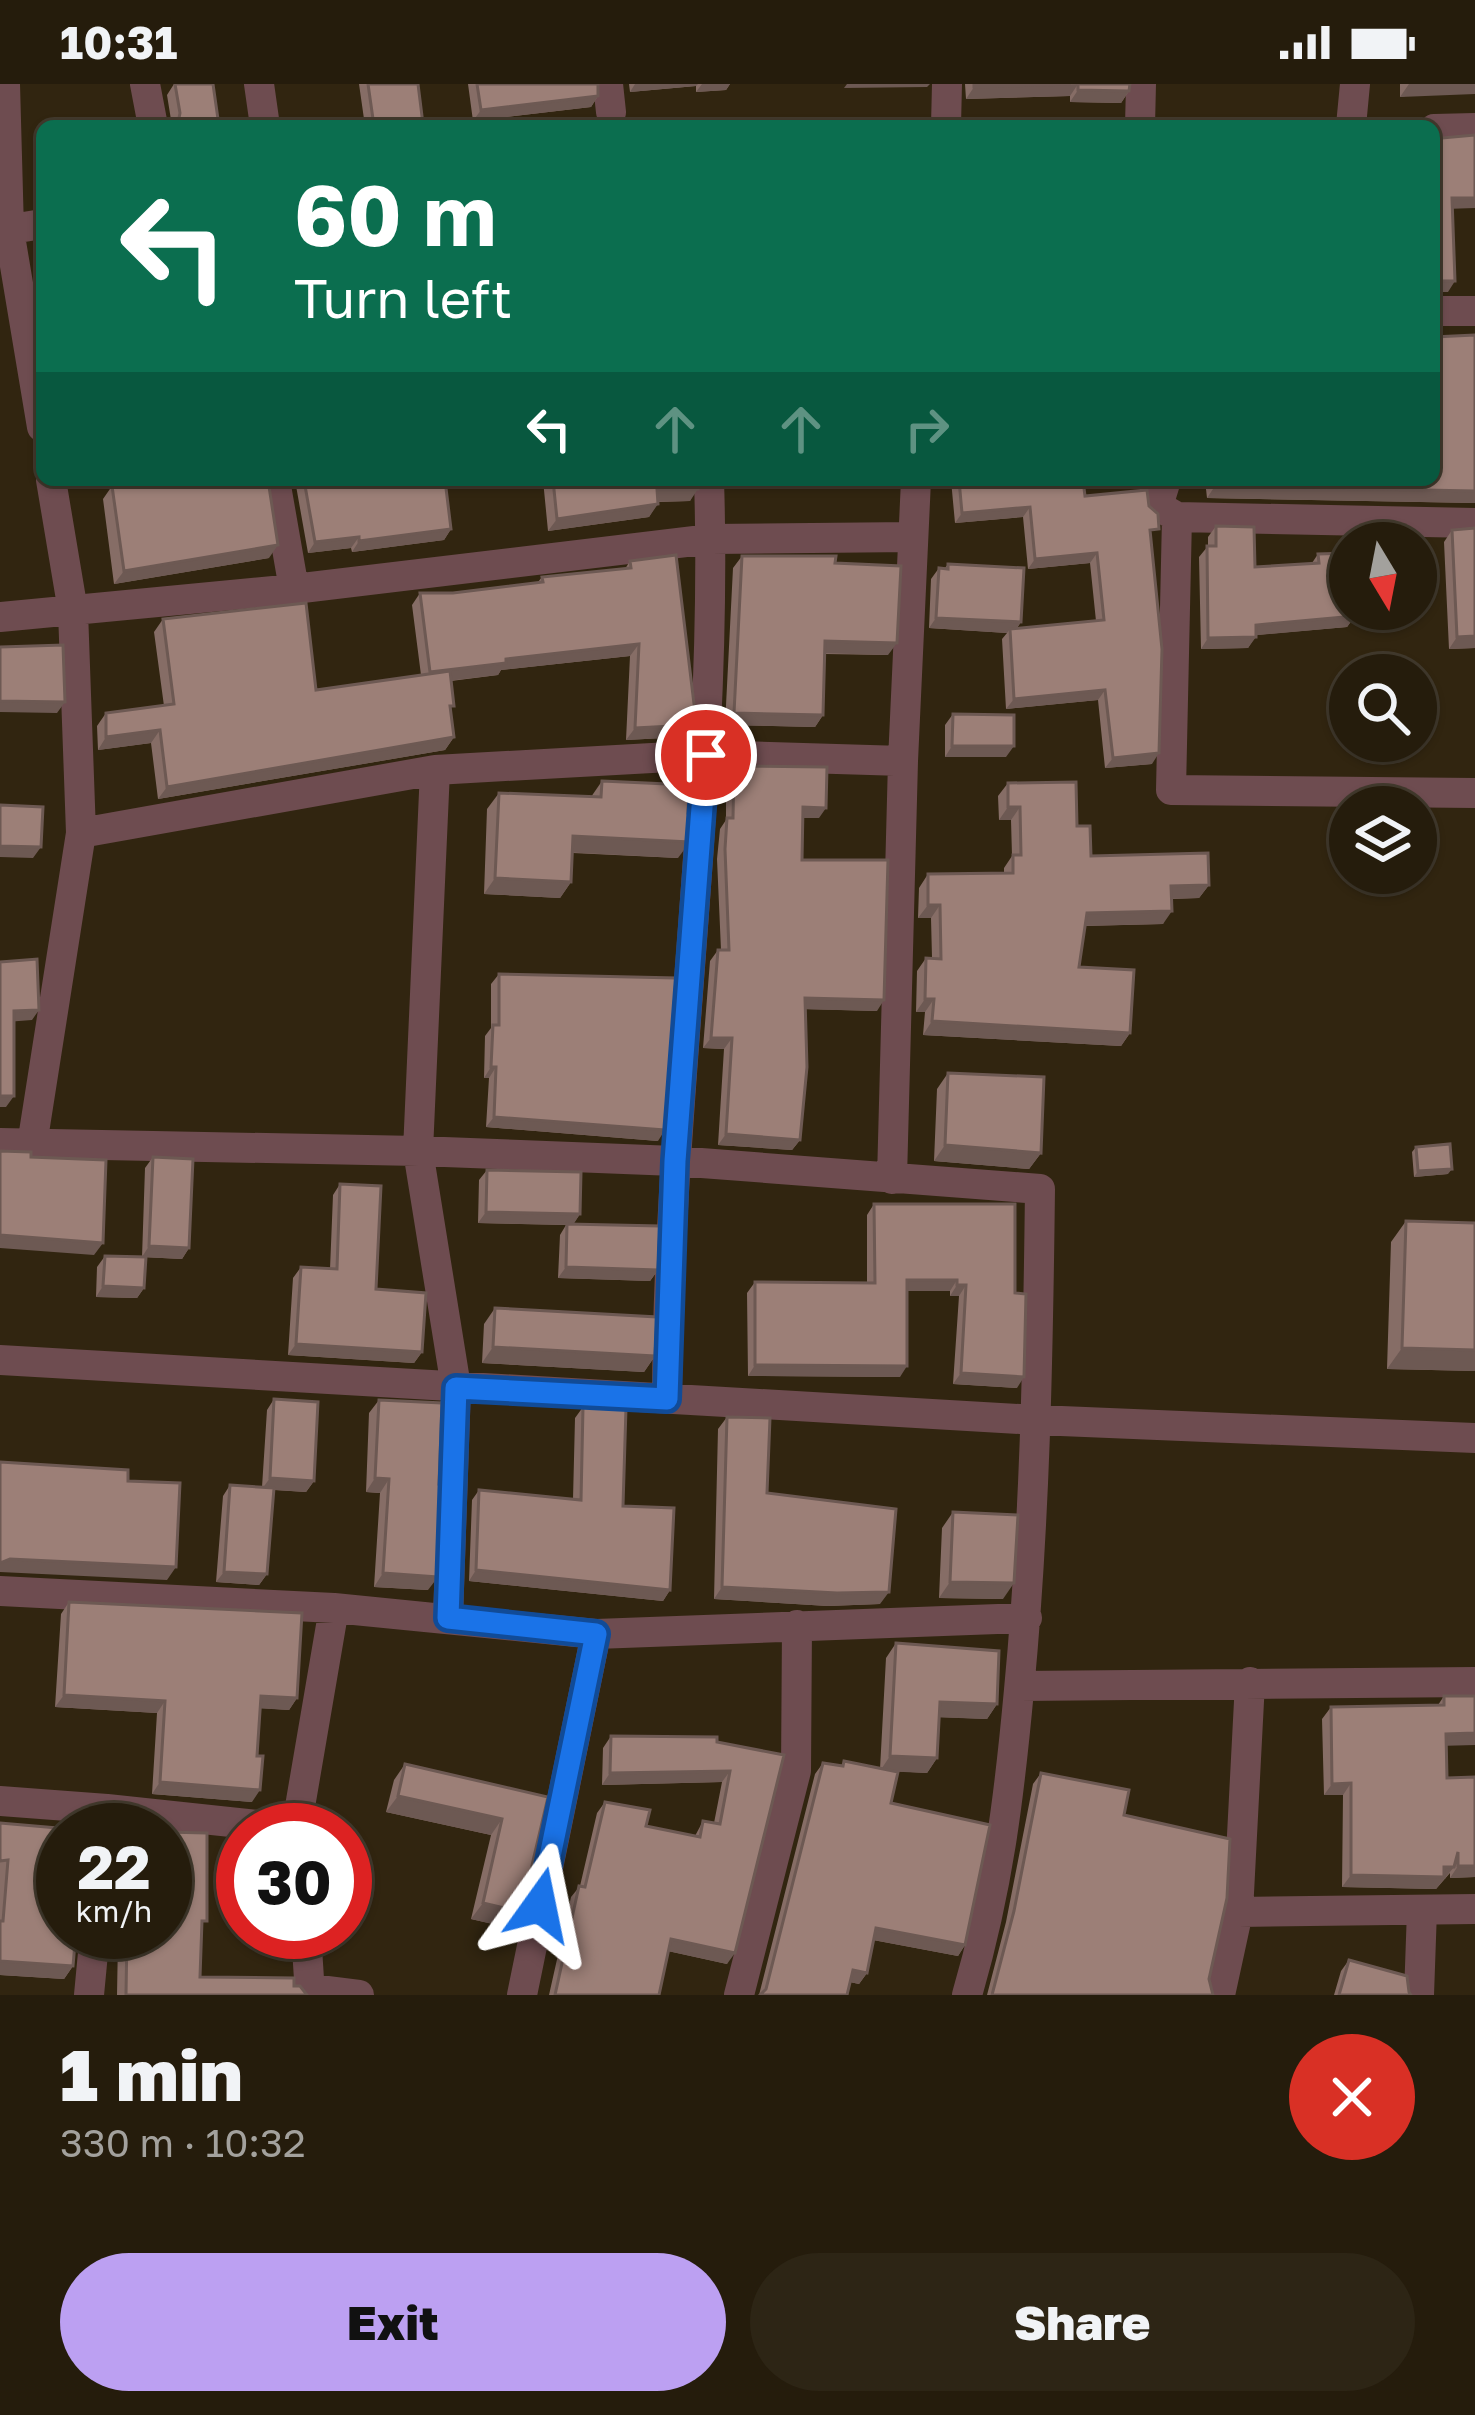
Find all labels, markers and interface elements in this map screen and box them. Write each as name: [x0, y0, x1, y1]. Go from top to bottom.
text: 10:31: [60, 15, 177, 69]
text: 60 m: [294, 164, 496, 264]
icon: left: [96, 168, 252, 324]
text: Turn left: [294, 265, 512, 330]
icon: left: [516, 396, 582, 462]
icon: ahead: [642, 396, 708, 462]
icon: ahead: [768, 396, 834, 462]
icon: right: [894, 396, 960, 462]
north arrow: [1329, 522, 1437, 630]
map controls: [1329, 522, 1437, 894]
button: search: [1329, 654, 1437, 762]
pin: [655, 704, 757, 806]
icon: arrive: [673, 722, 739, 788]
button: layers: [1329, 786, 1437, 894]
speed limit sign: 30: [216, 1803, 372, 1959]
text: 22: [77, 1830, 151, 1902]
position arrow: [477, 1842, 603, 1968]
text: km/h: [76, 1893, 152, 1929]
text: 1 min: [60, 2030, 243, 2117]
button: close: [1289, 2034, 1415, 2160]
text: 330 m · 10:32: [60, 2119, 306, 2166]
button: Exit: [60, 2253, 726, 2391]
button: Share: [750, 2253, 1415, 2391]

